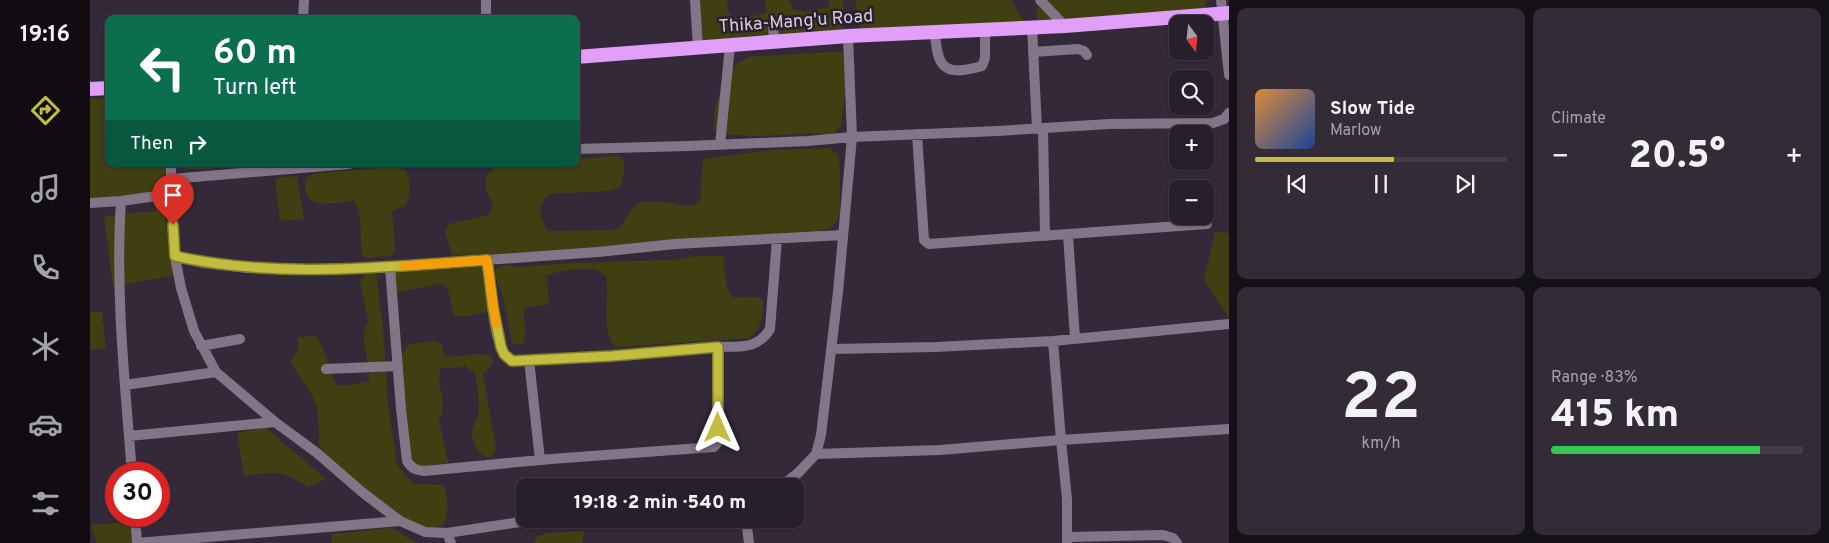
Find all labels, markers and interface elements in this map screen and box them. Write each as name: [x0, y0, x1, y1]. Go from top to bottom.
street label: Thika-Mang'u Road: [718, 5, 874, 39]
north arrow: [1169, 15, 1214, 60]
map controls: [1169, 15, 1214, 225]
text: 19:16: [20, 22, 70, 49]
text: 60 m: [213, 32, 297, 76]
icon: left: [130, 35, 195, 100]
button: search: [1169, 70, 1214, 115]
text: Turn left: [213, 75, 296, 102]
icon: directions: [28, 93, 63, 128]
text: Slow Tide: [1330, 97, 1415, 121]
text: Climate: [1551, 109, 1606, 129]
text: Marlow: [1330, 121, 1382, 141]
button: +: [1169, 125, 1214, 170]
icon: right: [183, 130, 211, 158]
text: Then: [130, 132, 173, 156]
text: 20.5°: [1629, 133, 1725, 182]
text: −: [1551, 140, 1569, 176]
text: +: [1785, 140, 1803, 176]
icon: previous: [1283, 170, 1311, 198]
icon: pause: [1367, 170, 1395, 198]
icon: next: [1451, 170, 1479, 198]
icon: music: [28, 171, 63, 206]
pin: [152, 174, 194, 225]
button: −: [1169, 180, 1214, 225]
icon: arrive: [159, 181, 187, 209]
icon: phone: [28, 250, 63, 285]
icon: climate: [28, 329, 63, 364]
text: 22: [1341, 360, 1421, 442]
text: Range · 83%: [1551, 368, 1638, 388]
text: 415 km: [1551, 392, 1679, 441]
position arrow: [691, 401, 743, 453]
icon: car: [28, 407, 63, 442]
text: km/h: [1362, 434, 1400, 454]
speed limit sign: 30: [105, 462, 170, 527]
icon: filters: [28, 486, 63, 521]
text: 19:18 · 2 min · 540 m: [574, 491, 746, 515]

